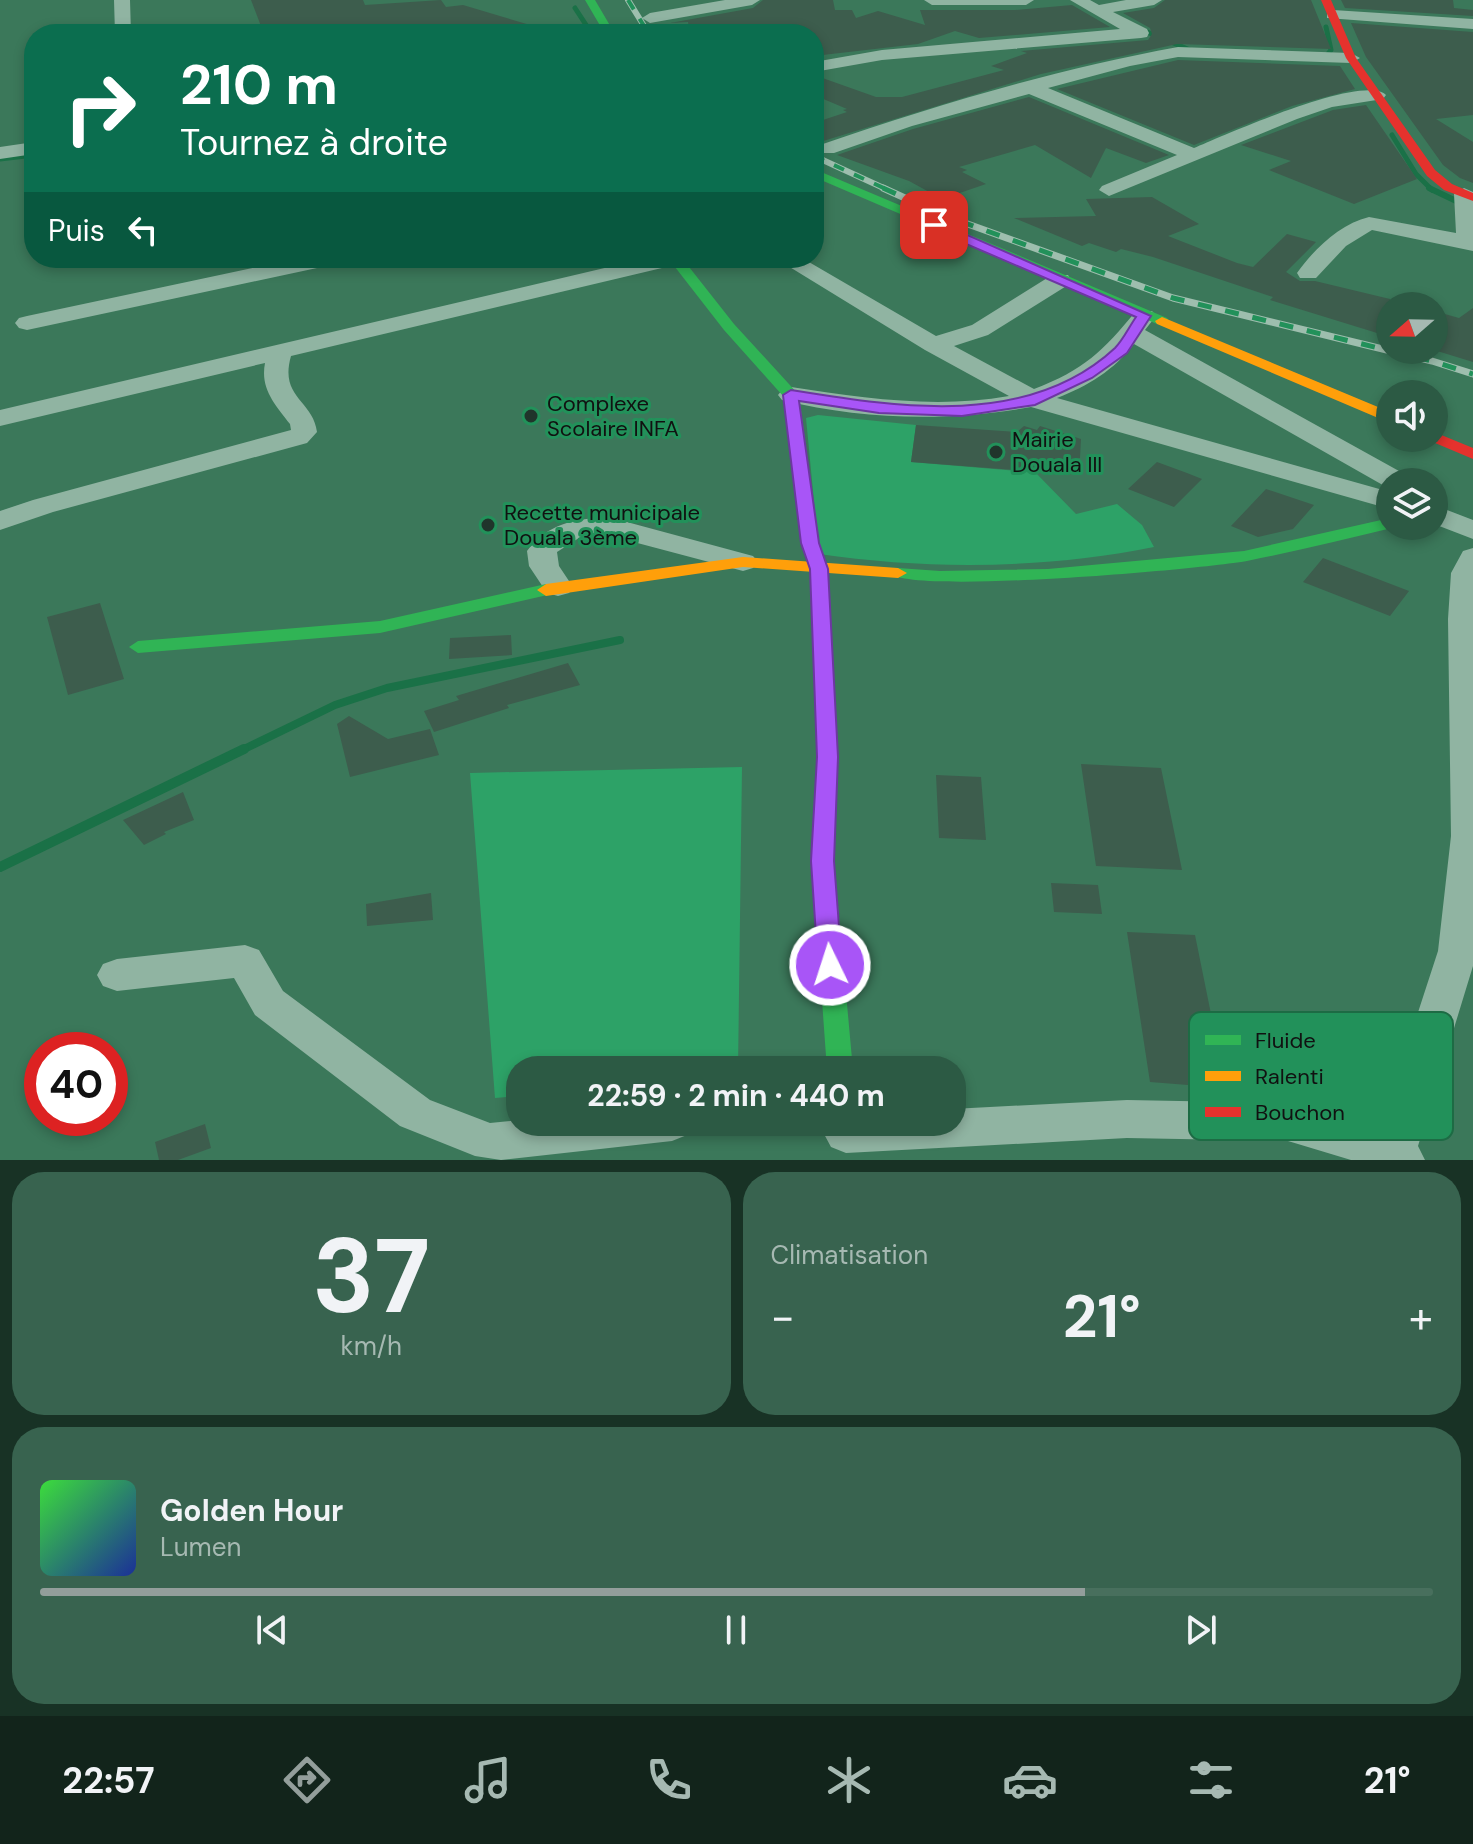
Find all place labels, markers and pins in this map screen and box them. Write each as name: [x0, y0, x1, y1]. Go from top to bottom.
pin: [900, 191, 968, 259]
place label: Complexe Scolaire INFA: [547, 389, 679, 443]
marker: Complexe Scolaire INFA: [522, 407, 540, 425]
place label: Mairie Douala lll: [1012, 425, 1102, 479]
marker: Mairie Douala lll: [987, 443, 1005, 461]
place label: Recette municipale Douala 3ème: [504, 498, 700, 552]
marker: Recette municipale Douala 3ème: [479, 516, 497, 534]

